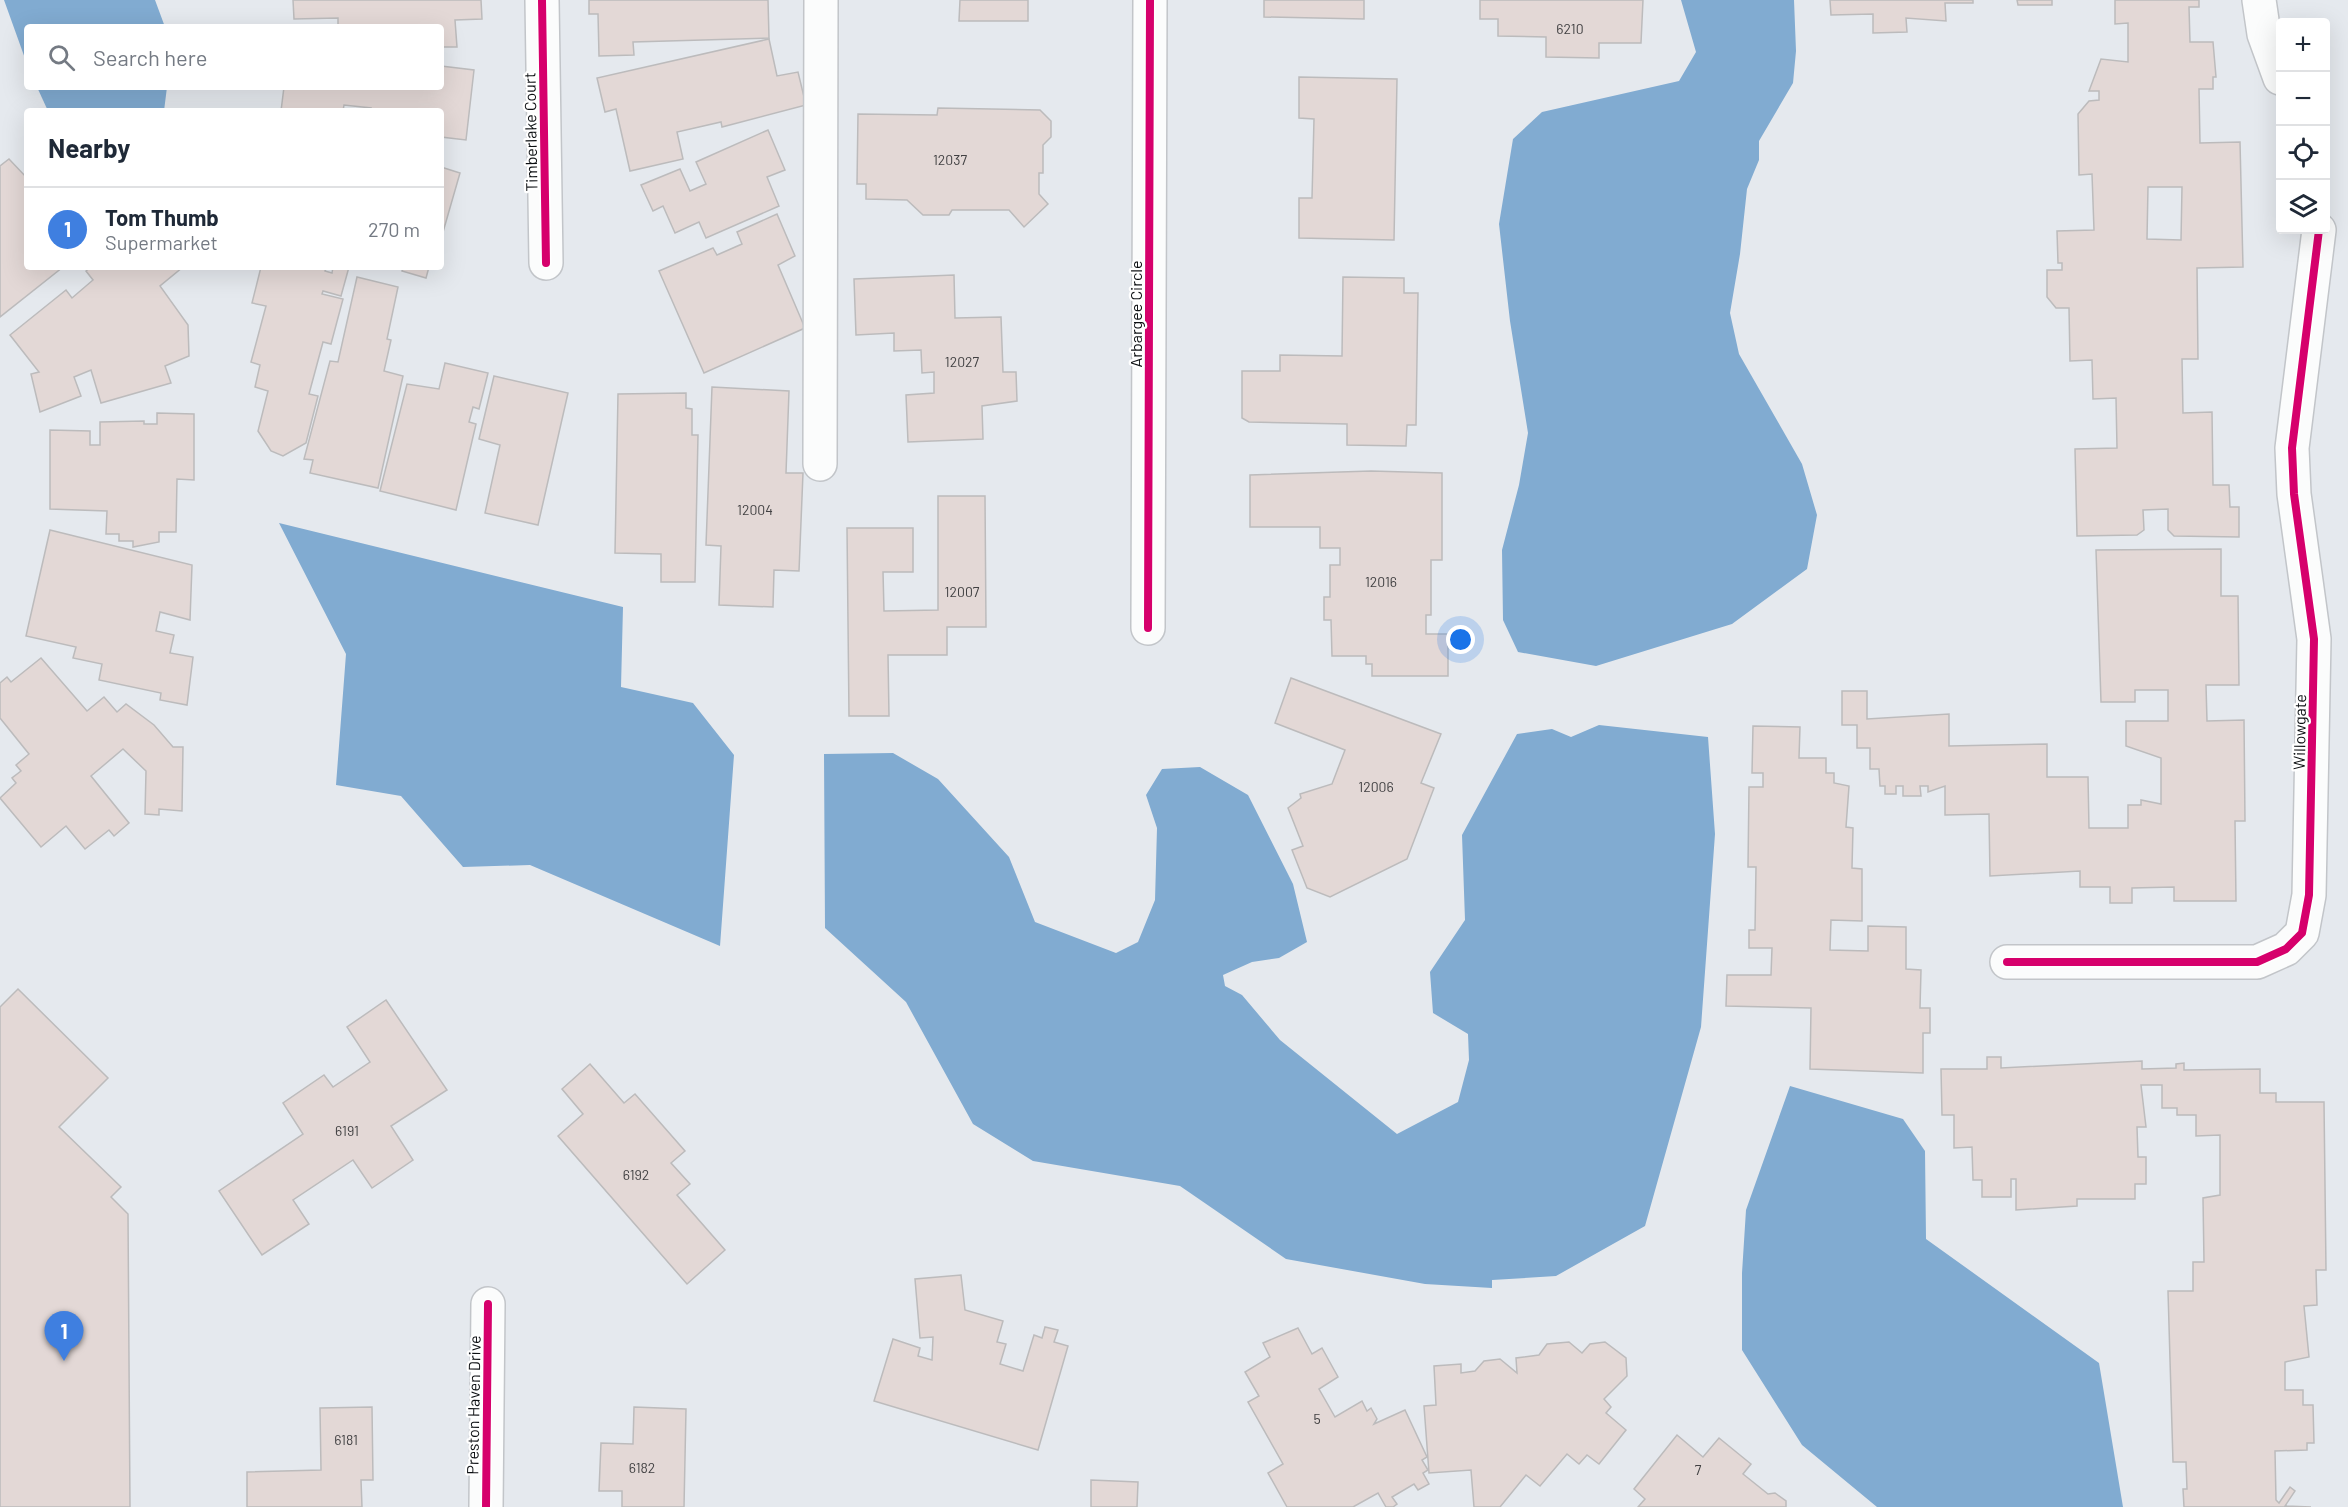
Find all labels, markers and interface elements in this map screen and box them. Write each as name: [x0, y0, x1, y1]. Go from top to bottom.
map controls: [2276, 18, 2330, 234]
button: +: [2276, 18, 2330, 72]
house number: 6210: [1556, 20, 1584, 37]
search box: [24, 24, 444, 90]
icon: search: [45, 41, 78, 74]
text: Search here: [93, 44, 207, 70]
street label: Timberlake Court: [519, 72, 541, 192]
button: −: [2276, 72, 2330, 126]
button: locate: [2276, 126, 2330, 180]
text: Nearby: [48, 132, 130, 163]
house number: 12037: [933, 151, 967, 168]
button: layers: [2276, 180, 2330, 234]
text: Tom Thumb: [105, 204, 219, 230]
text: 1: [64, 217, 71, 241]
text: 270 m: [368, 217, 420, 241]
text: Supermarket: [105, 230, 218, 254]
street label: Arbargee Circle: [1126, 261, 1145, 367]
house number: 12027: [945, 353, 980, 370]
house number: 12004: [737, 501, 773, 518]
house number: 12016: [1365, 573, 1397, 590]
house number: 12007: [945, 583, 980, 600]
your location: [1446, 625, 1475, 654]
street label: Willowgate: [2289, 694, 2309, 770]
house number: 12006: [1358, 778, 1394, 795]
house number: 6191: [335, 1122, 359, 1139]
house number: 6192: [623, 1166, 649, 1183]
pin: 1: [44, 1312, 84, 1361]
street label: Preston Haven Drive: [462, 1335, 484, 1475]
house number: 5: [1313, 1410, 1321, 1427]
house number: 6181: [334, 1431, 358, 1448]
house number: 6182: [629, 1459, 655, 1476]
house number: 7: [1695, 1461, 1702, 1478]

